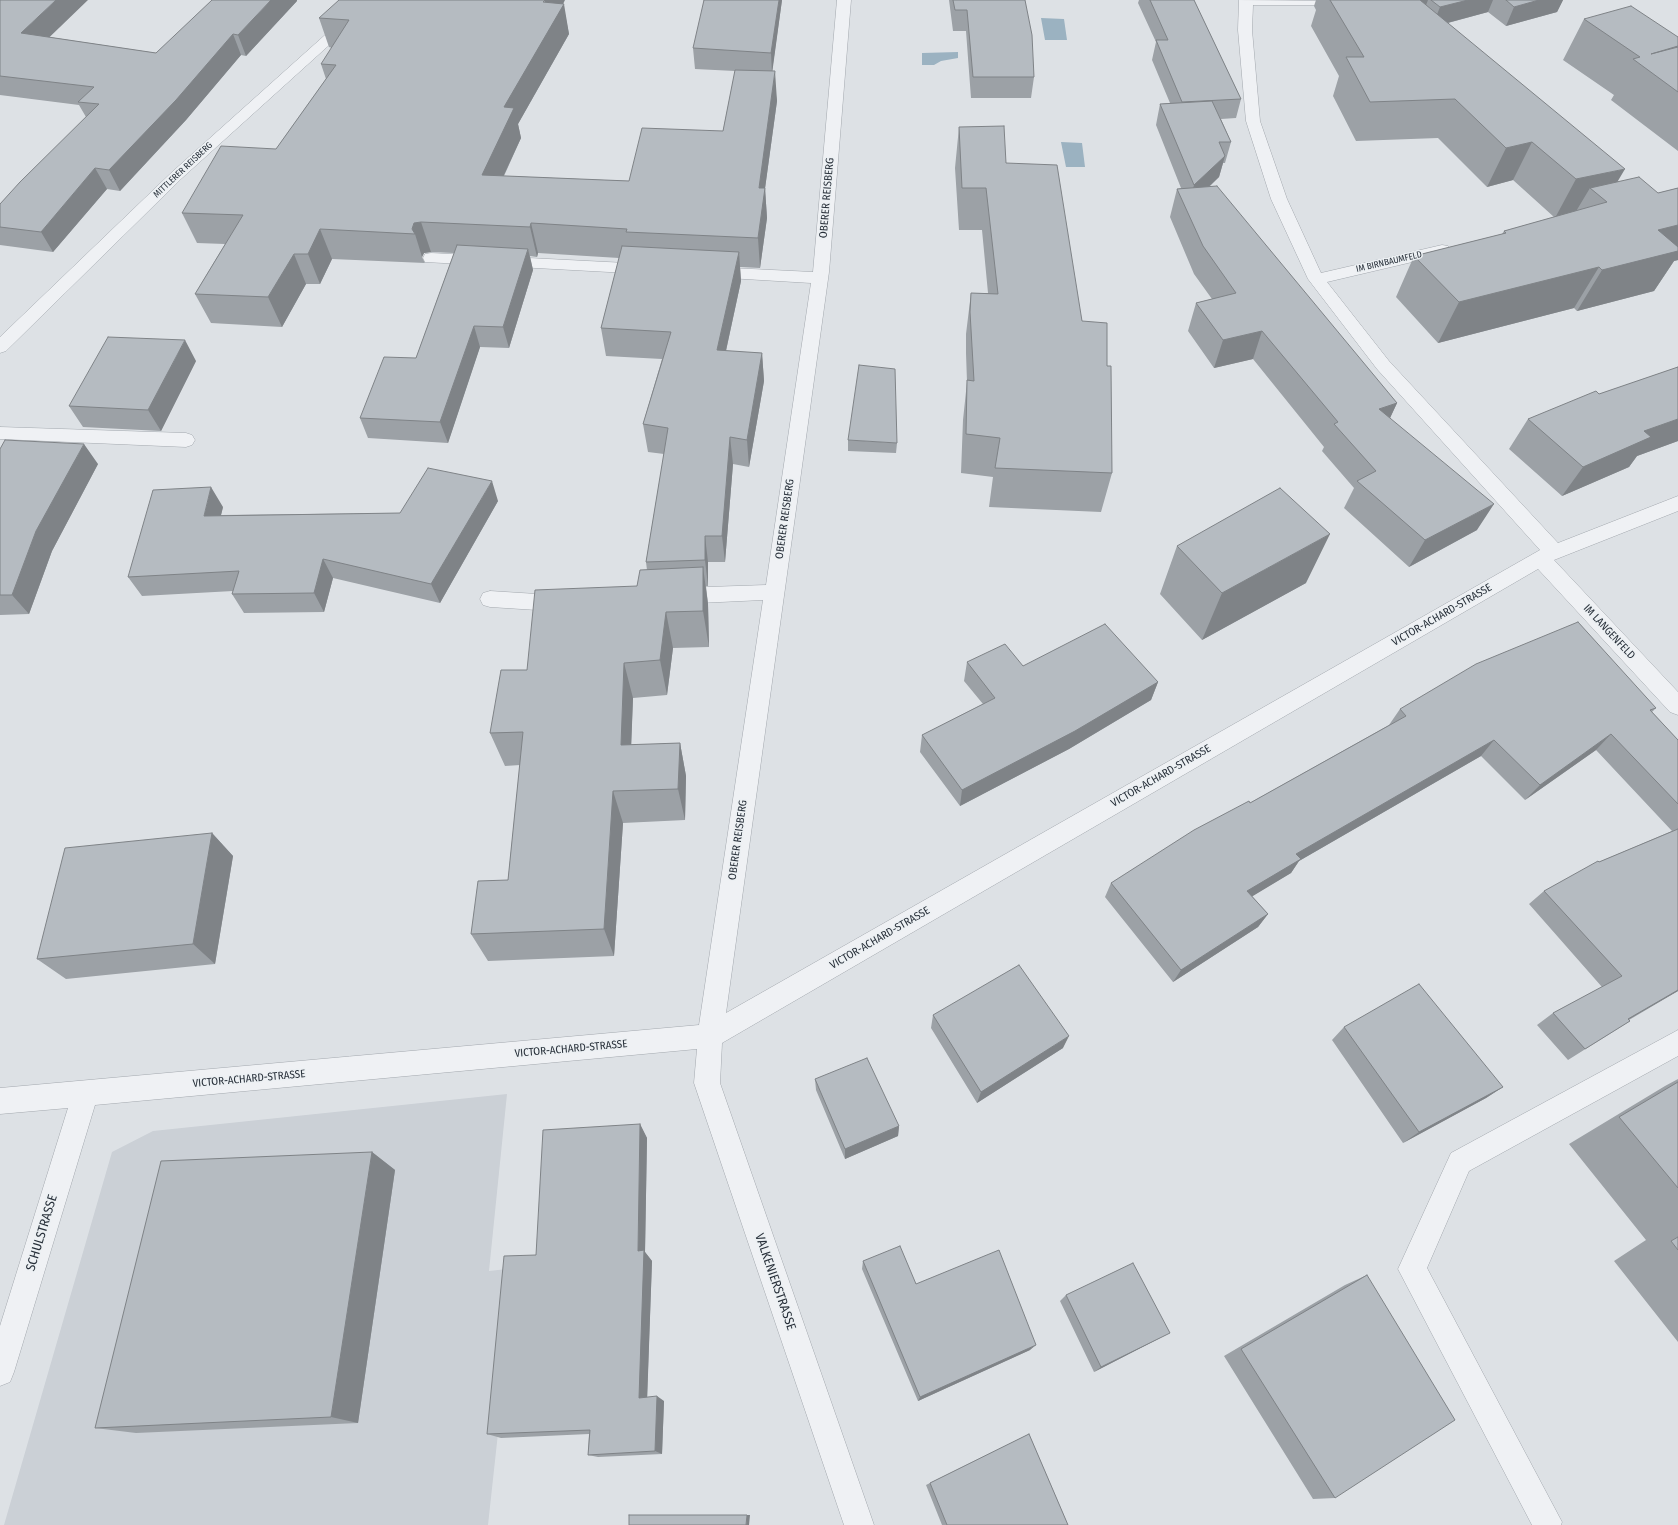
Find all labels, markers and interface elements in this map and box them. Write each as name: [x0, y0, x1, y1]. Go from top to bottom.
street label: MITTLERER REISBERG: [151, 140, 215, 200]
street label: OBERER REISBERG: [817, 157, 837, 239]
street label: IM BIRNBAUMFELD: [1355, 249, 1423, 275]
street label: OBERER REISBERG: [773, 478, 797, 560]
street label: VICTOR-ACHARD-STRASSE: [1390, 581, 1494, 649]
street label: IM LANGENFELD: [1580, 602, 1638, 662]
street label: VICTOR-ACHARD-STRASSE: [1109, 742, 1213, 810]
street label: OBERER REISBERG: [726, 799, 750, 881]
street label: VICTOR-ACHARD-STRASSE: [828, 904, 932, 972]
street label: VICTOR-ACHARD-STRASSE: [514, 1038, 628, 1060]
street label: VICTOR-ACHARD-STRASSE: [192, 1068, 306, 1090]
street label: SCHULSTRASSE: [23, 1193, 61, 1273]
street label: VALKENIERSTRASSE: [751, 1232, 799, 1332]

